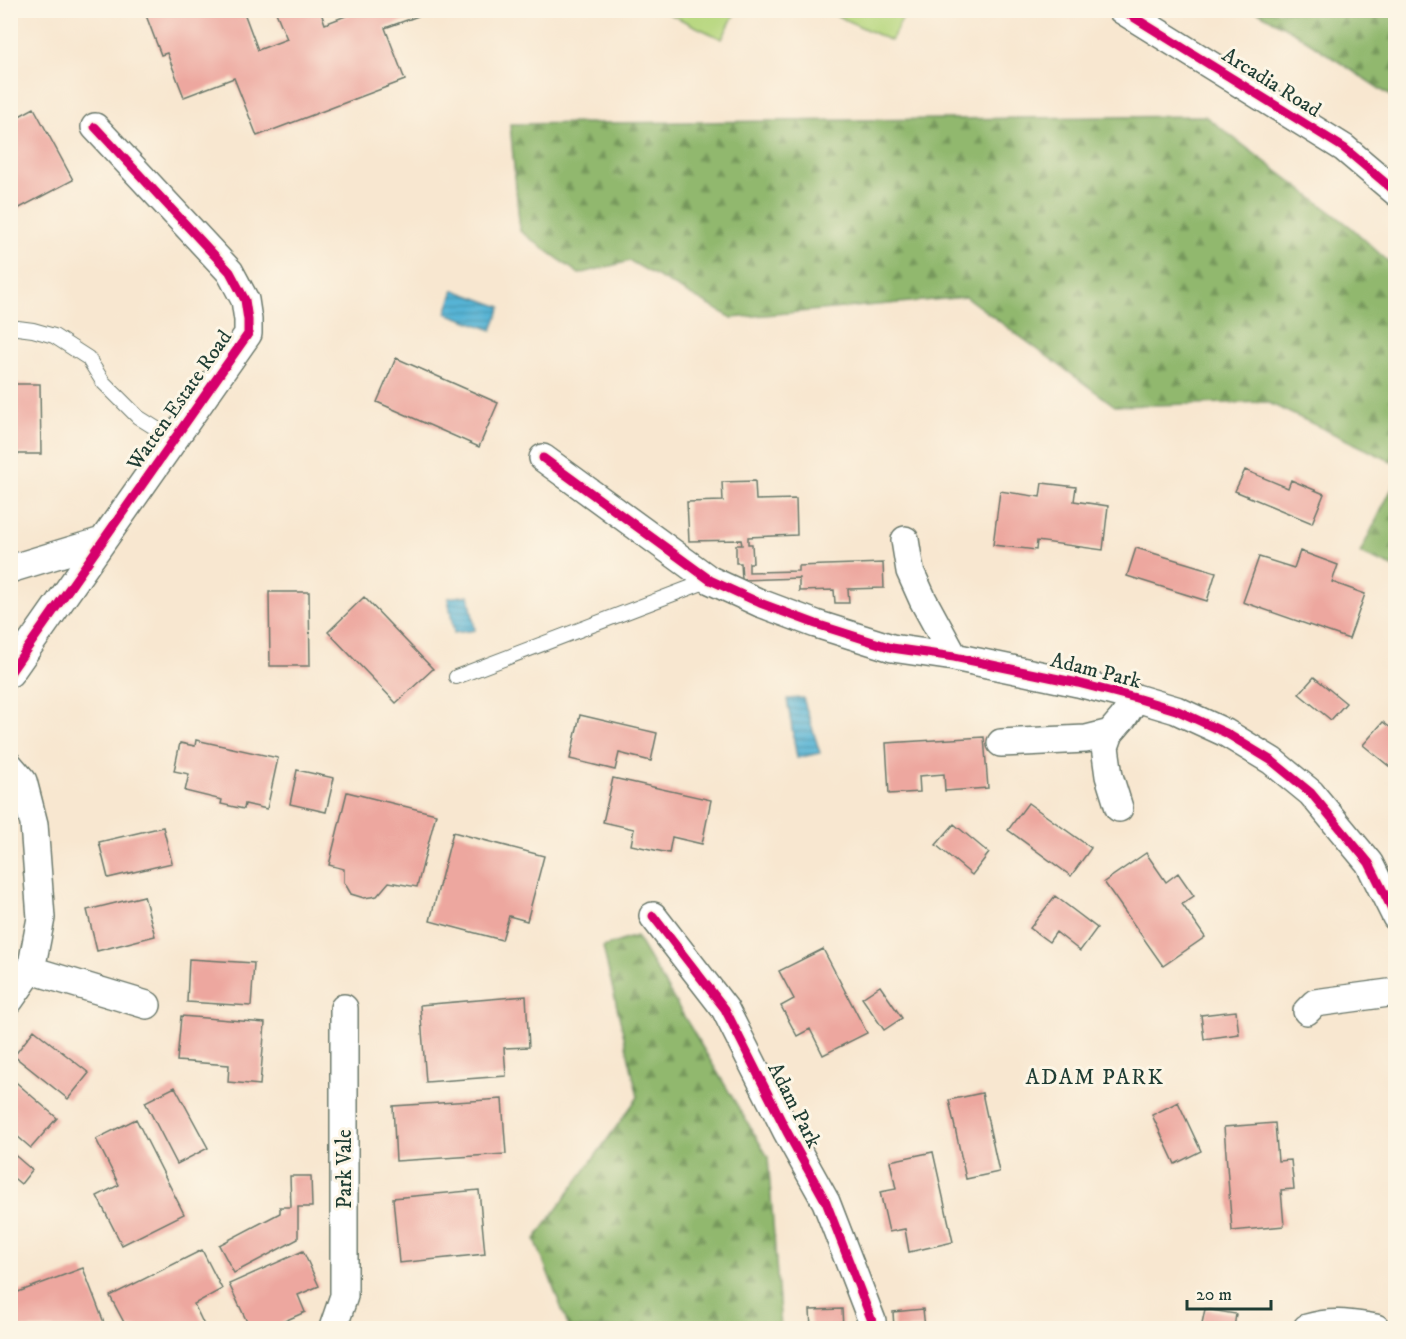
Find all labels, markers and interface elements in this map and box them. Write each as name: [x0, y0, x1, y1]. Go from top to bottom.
street label: Arcadia Road: [1217, 42, 1326, 124]
street label: Watten Estate Road: [121, 325, 238, 477]
street label: Adam Park: [1048, 647, 1144, 695]
street label: Adam Park: [762, 1058, 827, 1153]
district label: ADAM PARK: [1026, 1064, 1164, 1091]
street label: Park Vale: [332, 1129, 358, 1209]
scale bar: [1187, 1273, 1271, 1311]
text: 20 m: [1196, 1284, 1232, 1306]

